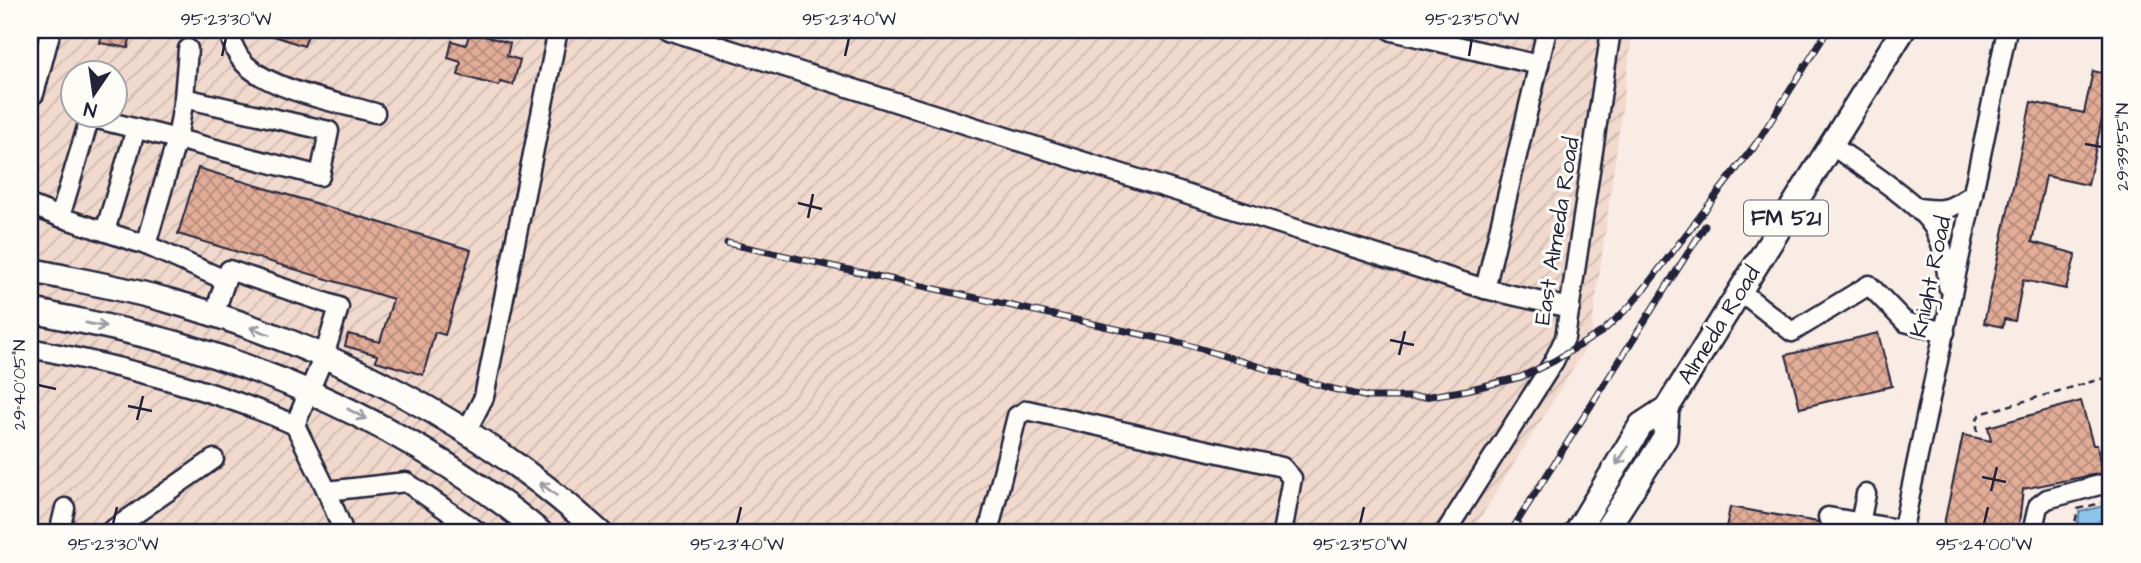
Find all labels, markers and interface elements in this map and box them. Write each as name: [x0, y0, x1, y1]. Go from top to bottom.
text: 95°23'30"W: [180, 7, 272, 32]
text: 95°23'40"W: [802, 7, 896, 32]
text: 95°23'50"W: [1425, 7, 1519, 32]
north arrow: [60, 60, 130, 130]
text: N: [82, 95, 99, 124]
text: 29°39'55"N: [2110, 103, 2135, 191]
street label: East Almeda Road: [1526, 135, 1588, 327]
road number: FM 521: [1744, 200, 1828, 235]
street label: Knight Road: [1903, 213, 1961, 341]
street label: Almeda Road: [1670, 259, 1768, 390]
one-way arrow: [84, 318, 107, 332]
one-way arrow: [250, 324, 272, 336]
text: 29°40'05"N: [7, 340, 32, 430]
one-way arrow: [346, 408, 367, 422]
one-way arrow: [1614, 446, 1628, 466]
one-way arrow: [539, 482, 558, 497]
text: 95°23'30"W: [67, 532, 159, 557]
text: 95°23'40"W: [690, 532, 784, 557]
text: 95°23'50"W: [1313, 532, 1407, 557]
text: 95°24'00"W: [1936, 532, 2032, 557]

